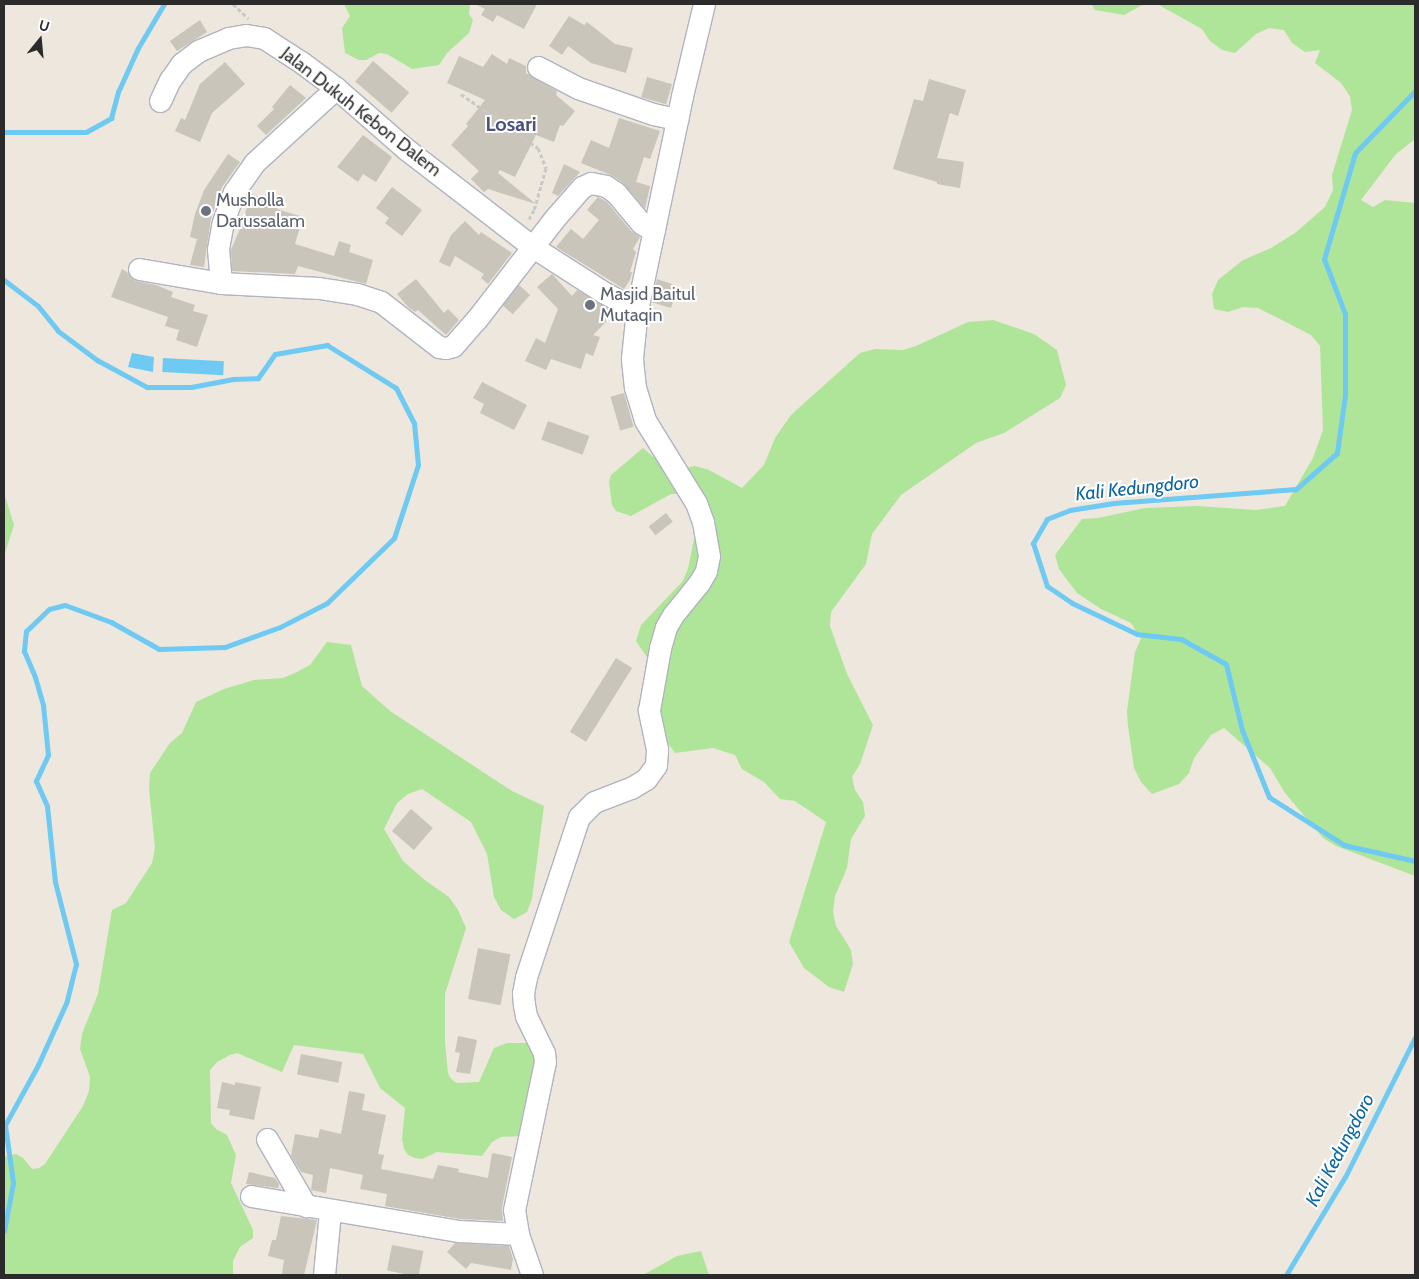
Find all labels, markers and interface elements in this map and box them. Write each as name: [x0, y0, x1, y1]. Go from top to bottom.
north arrow: [15, 15, 65, 65]
text: U: [37, 16, 52, 36]
street label: Jalan Dukuh Kebon Dalem: [277, 43, 445, 181]
district label: Losari: [485, 112, 537, 136]
place label: Musholla Darussalam: [216, 190, 305, 232]
marker: Musholla Darussalam: [200, 205, 212, 217]
place label: Masjid Baitul Mutaqin: [600, 284, 695, 326]
marker: Masjid Baitul Mutaqin: [584, 299, 596, 311]
water label: Kali Kedungdoro: [1074, 470, 1200, 506]
water label: Kali Kedungdoro: [1301, 1090, 1379, 1210]

